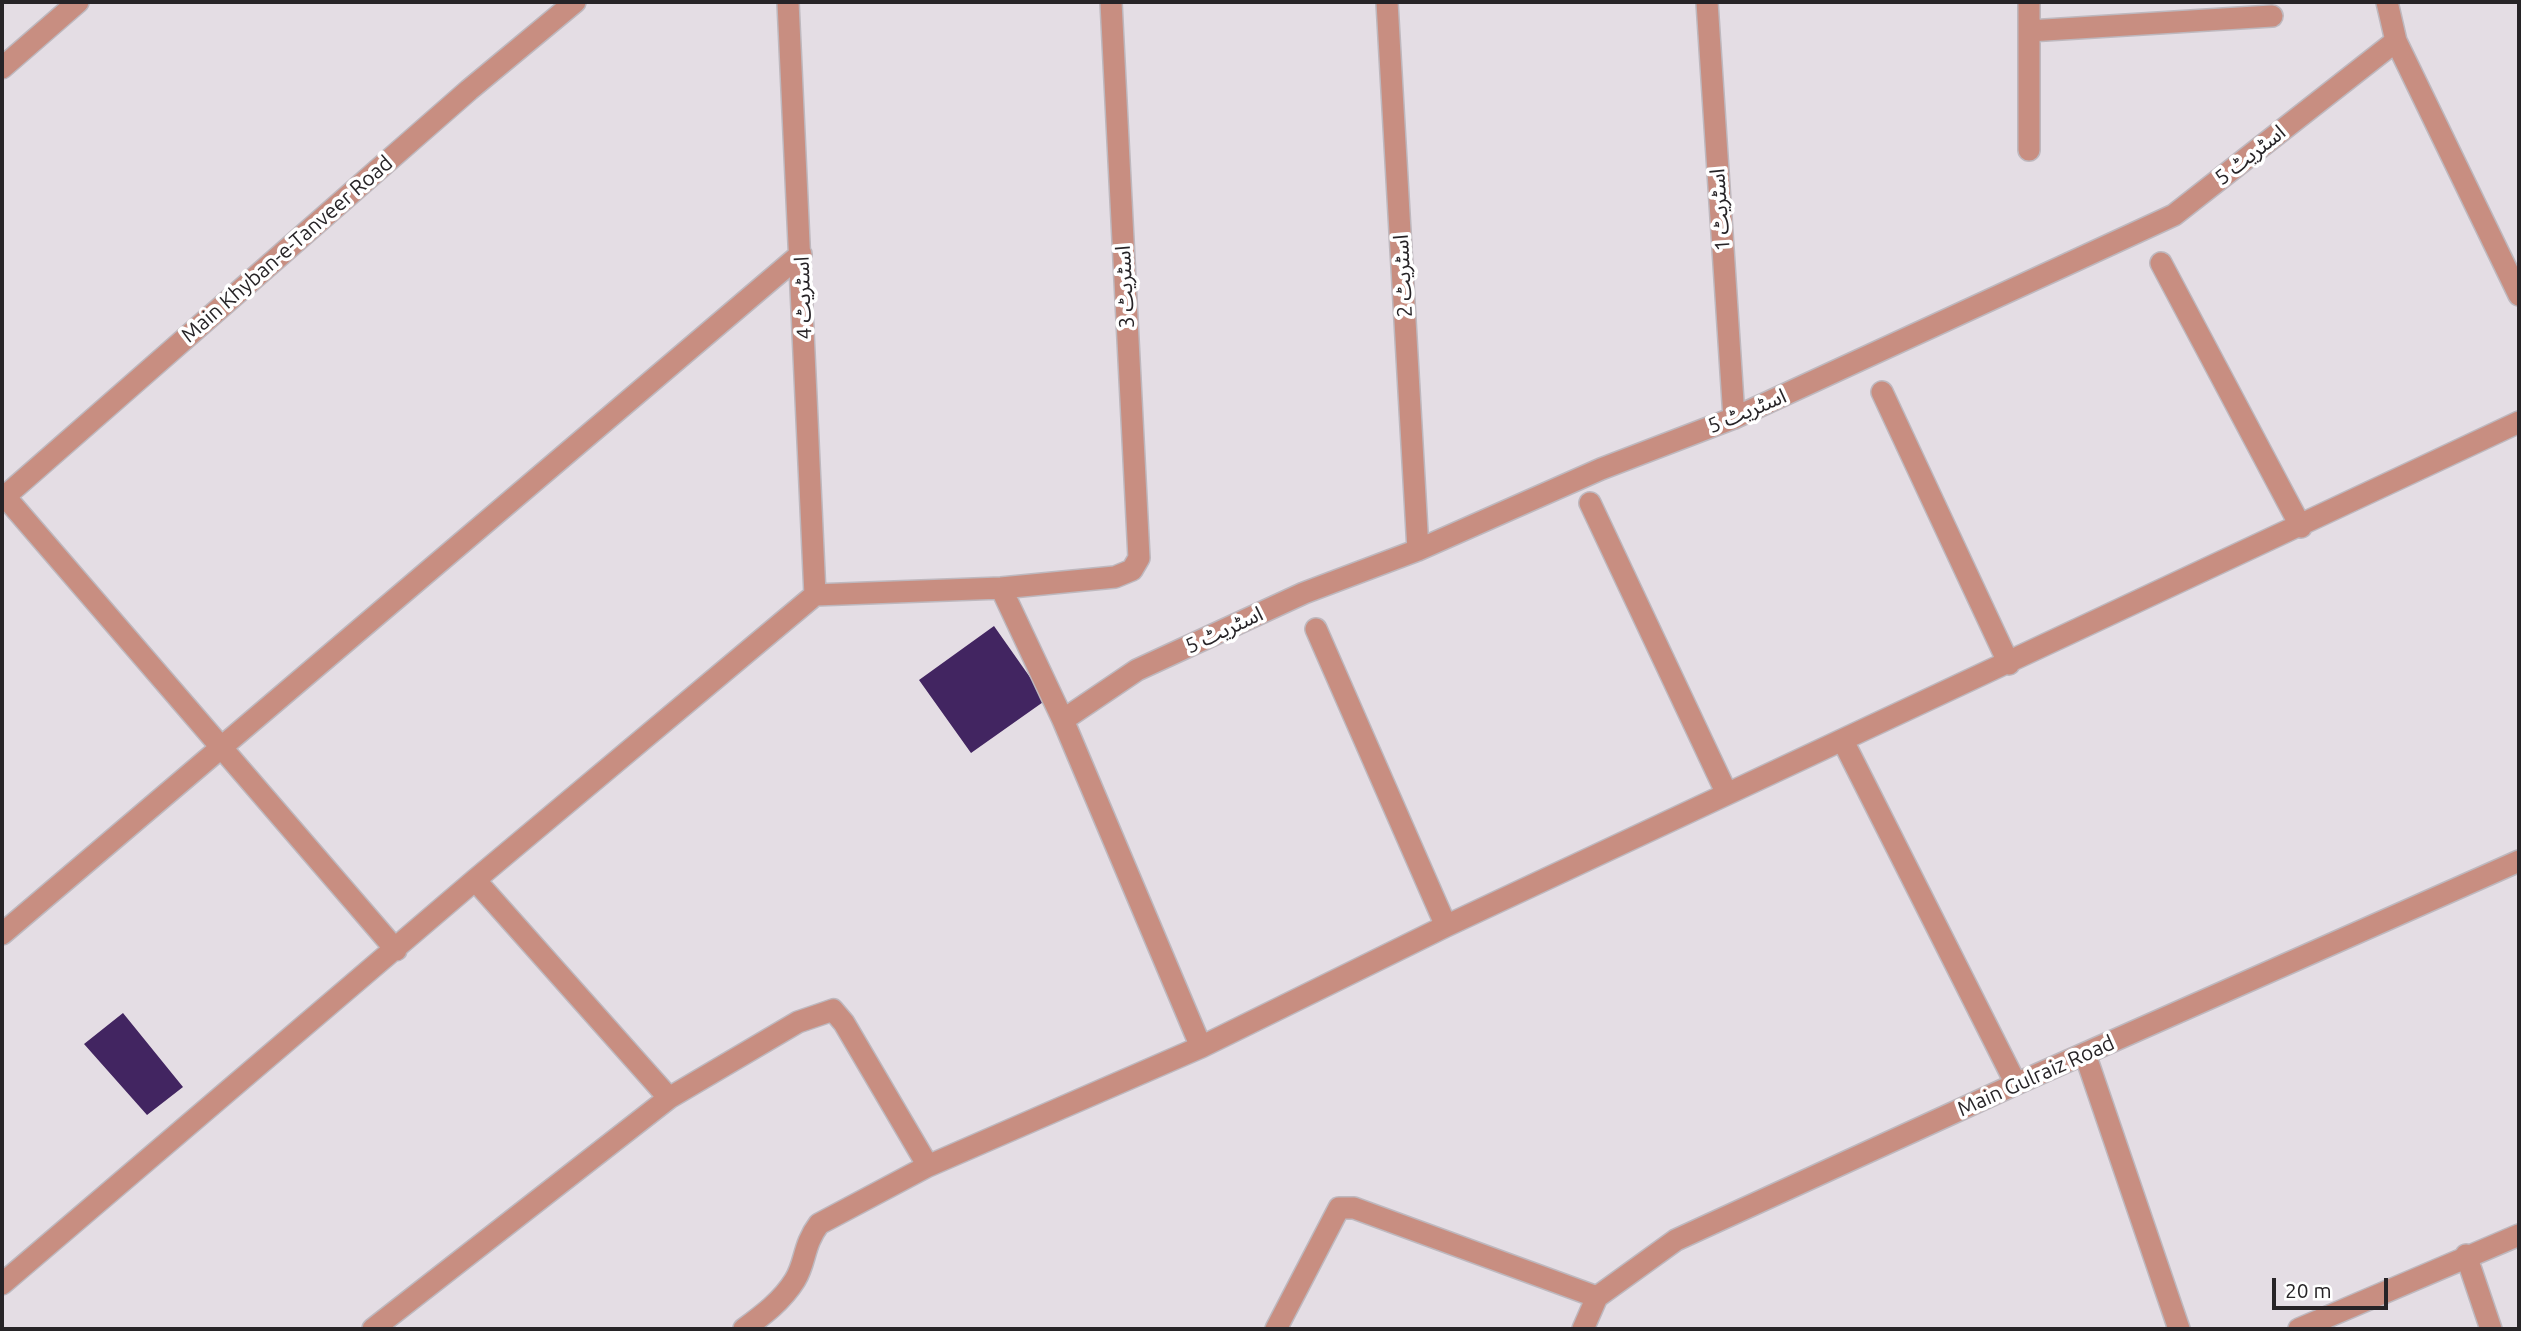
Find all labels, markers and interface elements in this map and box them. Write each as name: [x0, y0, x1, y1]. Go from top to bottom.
street label: اسٹریٹ 5: [2210, 120, 2290, 190]
street label: Main Khyban-e-Tanveer Road: [176, 150, 398, 348]
street label: اسٹریٹ 1: [1705, 168, 1735, 252]
street label: اسٹریٹ 2: [1388, 234, 1418, 318]
street label: اسٹریٹ 3: [1110, 245, 1140, 329]
street label: اسٹریٹ 4: [789, 256, 817, 340]
street label: اسٹریٹ 5: [1704, 383, 1790, 439]
street label: اسٹریٹ 5: [1181, 601, 1267, 659]
street label: Main Gulraiz Road: [1954, 1030, 2118, 1122]
scale bar: [2276, 1264, 2392, 1308]
text: 20 m: [2285, 1278, 2332, 1302]

